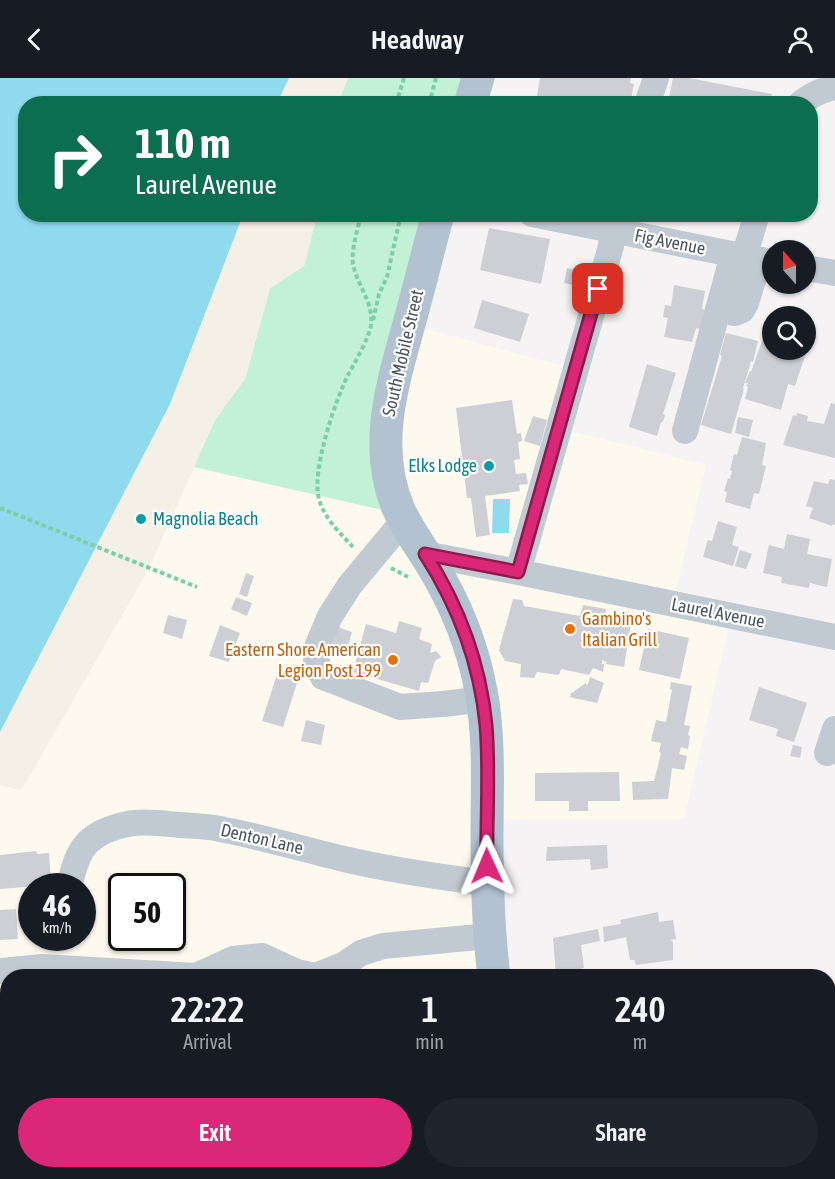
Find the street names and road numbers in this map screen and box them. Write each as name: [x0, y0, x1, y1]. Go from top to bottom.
street label: Fig Avenue: [633, 224, 707, 259]
street label: South Mobile Street: [378, 288, 427, 418]
street label: Laurel Avenue: [670, 593, 767, 632]
street label: Denton Lane: [219, 819, 305, 858]

